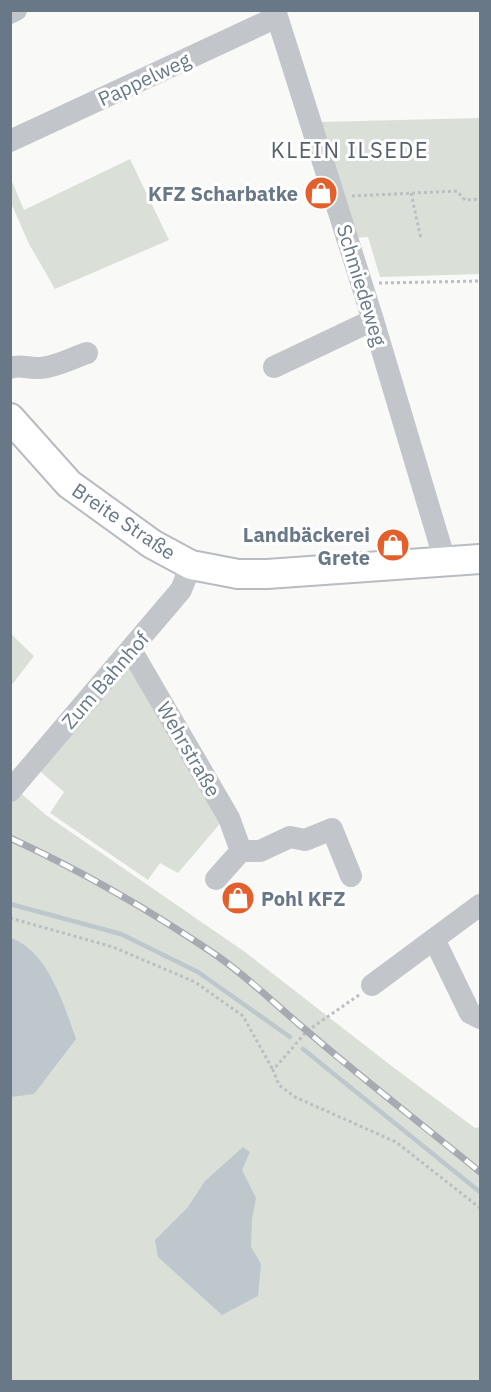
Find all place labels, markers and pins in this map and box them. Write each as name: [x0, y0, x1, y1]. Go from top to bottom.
shop icon: KFZ Scharbatke: [303, 175, 339, 211]
place label: KFZ Scharbatke: [148, 180, 298, 207]
place label: Landbäckerei Grete: [243, 521, 370, 571]
shop icon: Landbäckerei Grete: [375, 527, 411, 563]
shop icon: Pohl KFZ: [220, 880, 256, 916]
place label: Pohl KFZ: [261, 885, 345, 912]

